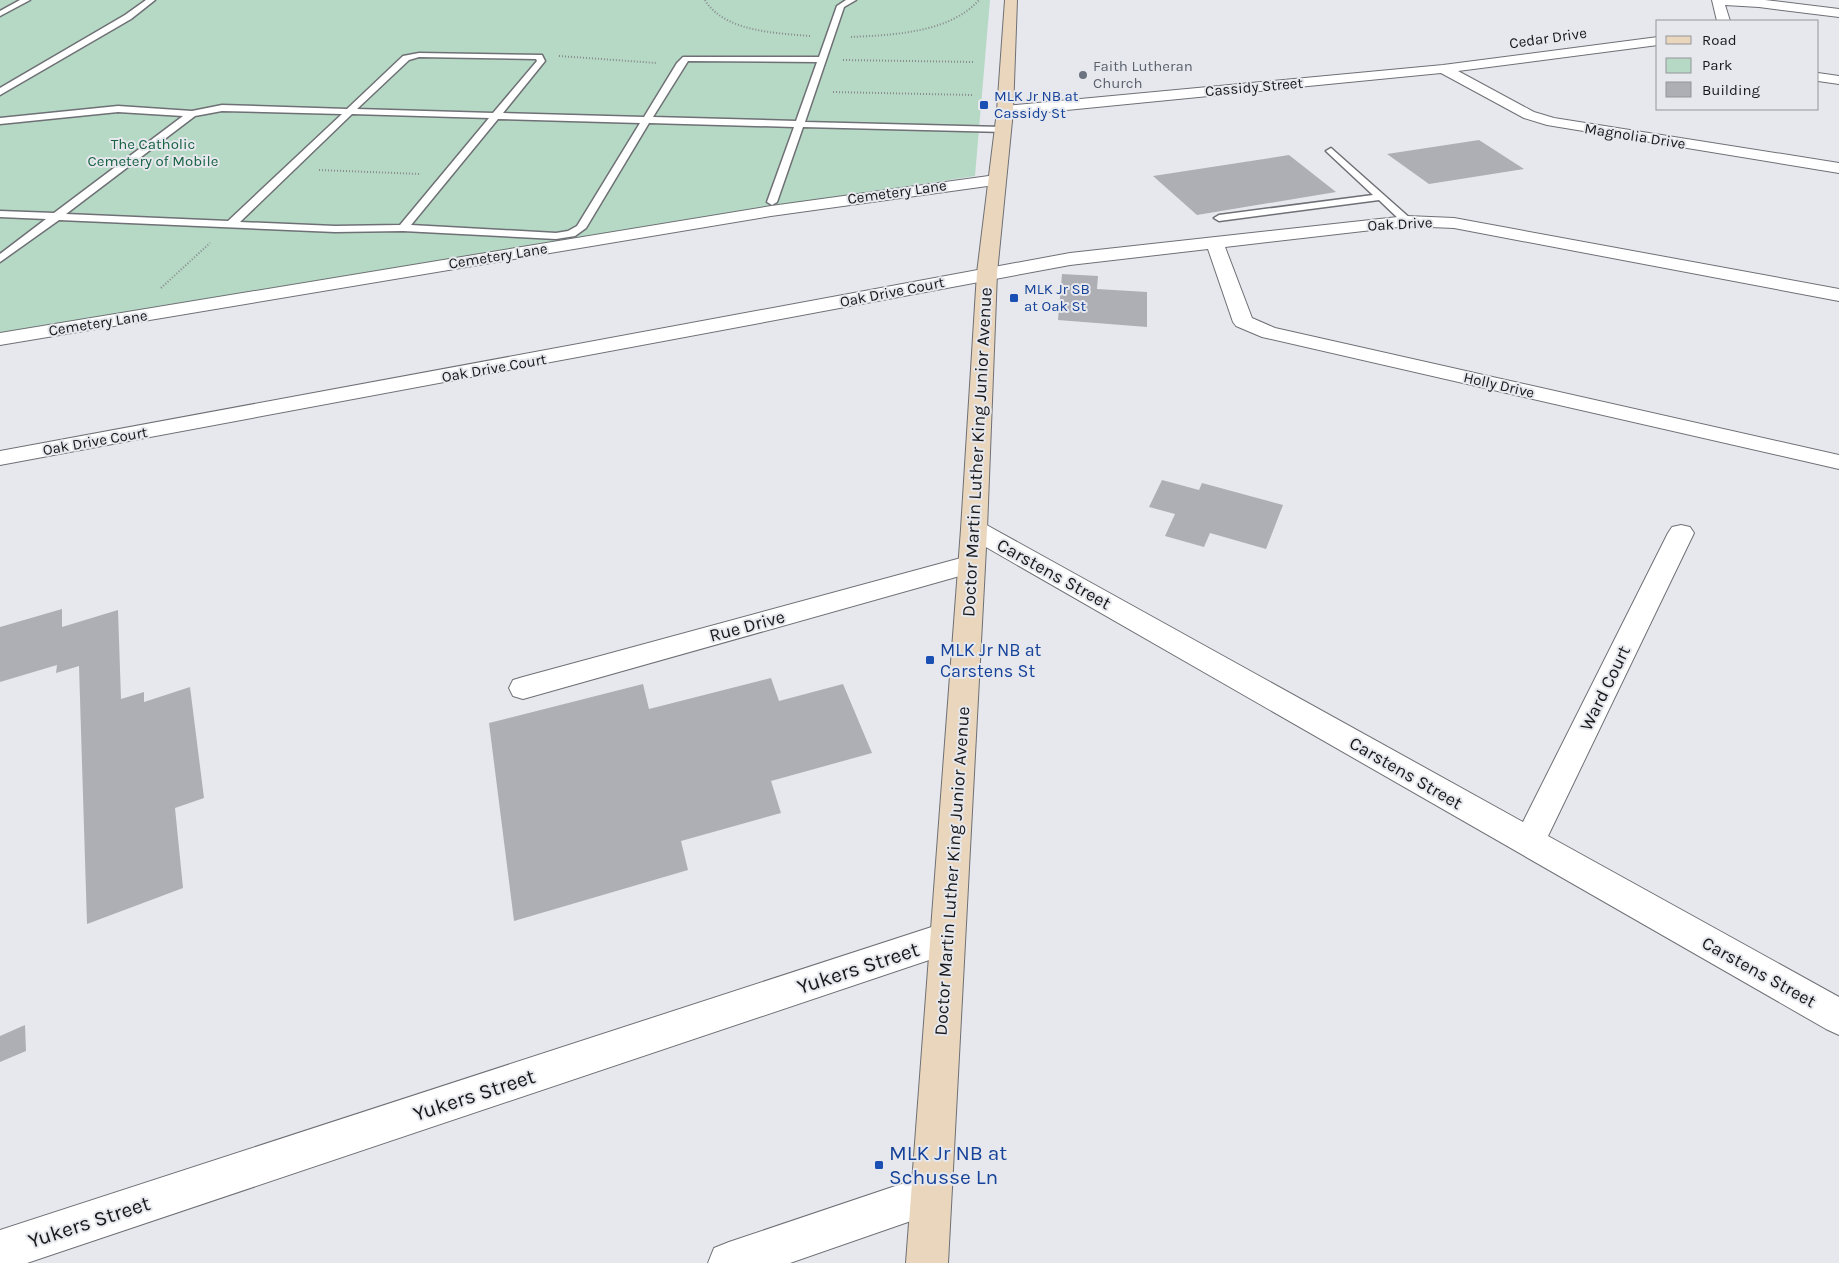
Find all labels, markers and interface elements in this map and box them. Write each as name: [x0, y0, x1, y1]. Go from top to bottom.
legend: [1656, 20, 1819, 110]
street label: Cedar Drive: [1508, 24, 1588, 52]
text: Road: [1702, 31, 1737, 49]
text: Park: [1702, 56, 1732, 74]
place label: Faith Lutheran Church: [1093, 57, 1193, 92]
marker: Faith Lutheran Church: [1077, 69, 1089, 81]
street label: Cassidy Street: [1204, 74, 1304, 100]
text: Building: [1702, 81, 1760, 99]
place label: MLK Jr NB at Cassidy St: [994, 87, 1079, 122]
marker: MLK Jr NB at Cassidy St: [978, 99, 990, 111]
street label: Magnolia Drive: [1583, 119, 1687, 153]
park label: The Catholic Cemetery of Mobile: [87, 135, 219, 170]
street label: Cemetery Lane: [846, 176, 948, 208]
street label: Oak Drive: [1367, 213, 1433, 235]
street label: Cemetery Lane: [447, 239, 549, 273]
street label: Oak Drive Court: [838, 273, 946, 311]
place label: MLK Jr SB at Oak St: [1024, 280, 1090, 315]
street label: Doctor Martin Luther King Junior Avenue: [957, 287, 997, 617]
marker: MLK Jr SB at Oak St: [1008, 292, 1020, 304]
street label: Cemetery Lane: [47, 306, 149, 340]
street label: Oak Drive Court: [440, 350, 548, 386]
street label: Holly Drive: [1462, 368, 1536, 402]
street label: Oak Drive Court: [41, 423, 149, 459]
street label: Carstens Street: [993, 534, 1115, 614]
street label: Rue Drive: [707, 605, 787, 647]
place label: MLK Jr NB at Carstens St: [940, 639, 1042, 682]
street label: Ward Court: [1575, 642, 1635, 734]
marker: MLK Jr NB at Carstens St: [924, 654, 936, 666]
street label: Doctor Martin Luther King Junior Avenue: [930, 706, 974, 1036]
street label: Carstens Street: [1346, 732, 1467, 814]
street label: Carstens Street: [1698, 932, 1820, 1012]
street label: Yukers Street: [794, 937, 922, 999]
street label: Yukers Street: [410, 1064, 538, 1126]
place label: MLK Jr NB at Schusse Ln: [889, 1141, 1007, 1189]
marker: MLK Jr NB at Schusse Ln: [873, 1159, 885, 1171]
street label: Yukers Street: [25, 1191, 153, 1253]

